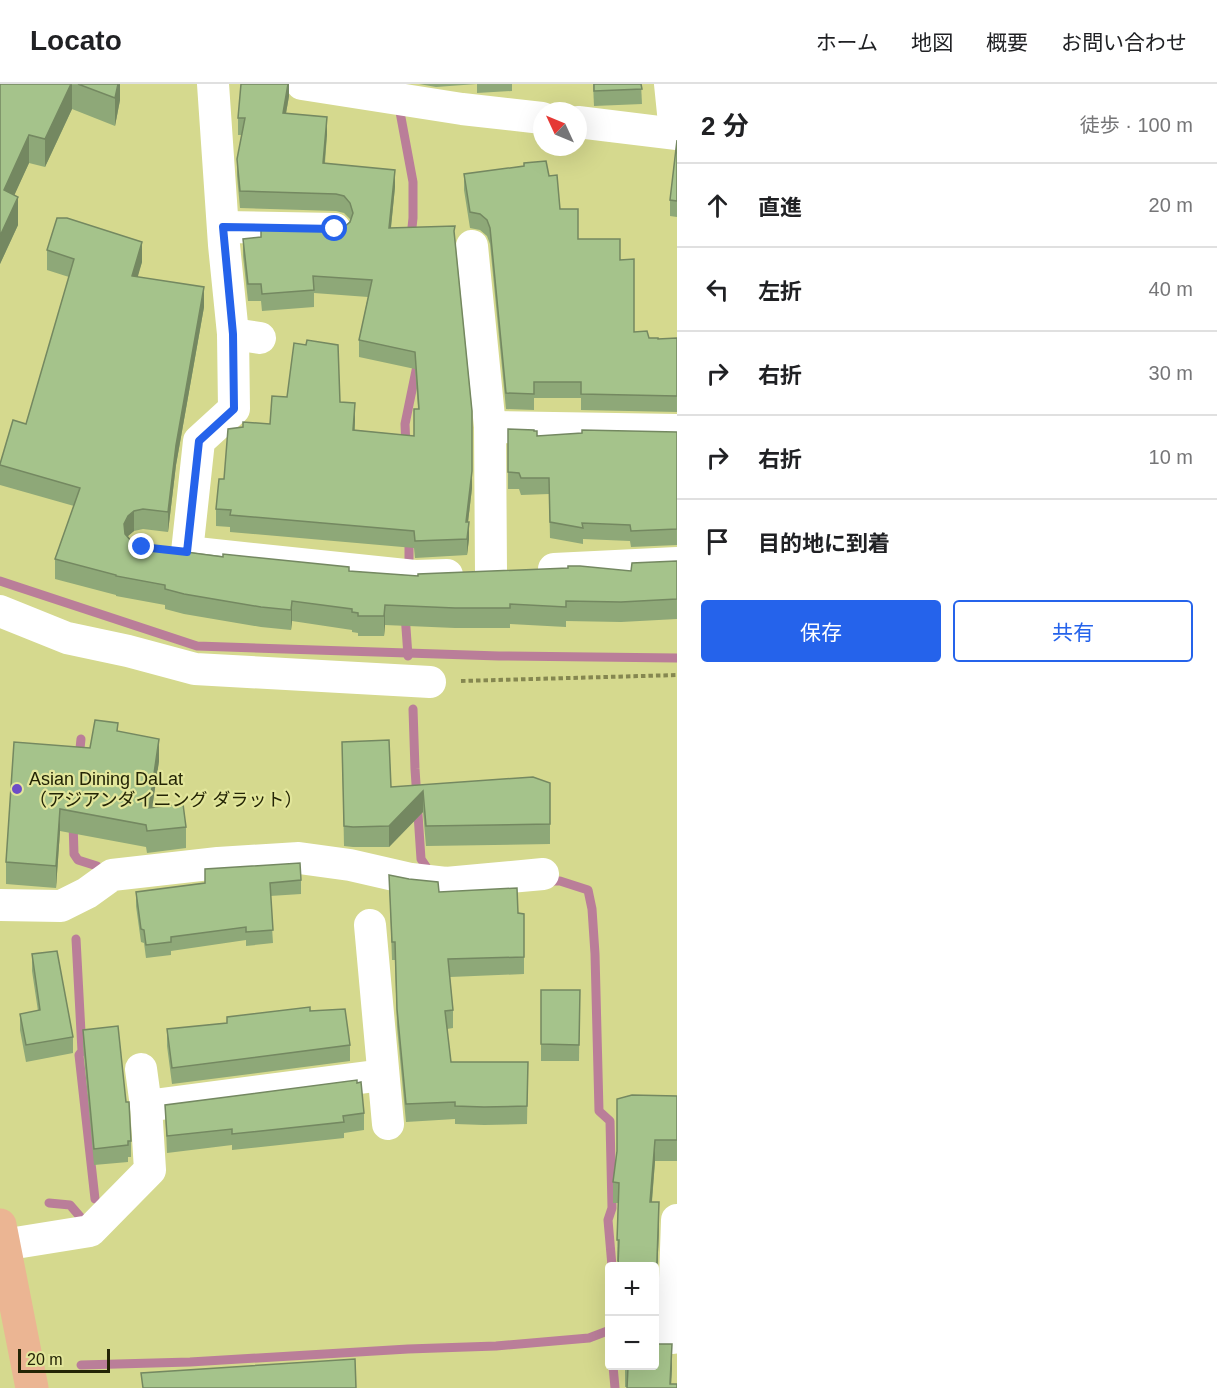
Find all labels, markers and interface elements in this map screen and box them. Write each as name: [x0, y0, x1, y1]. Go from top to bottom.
text: Locato: [30, 25, 122, 56]
text: ホーム: [816, 31, 878, 54]
text: 地図: [911, 31, 953, 54]
text: 概要: [986, 31, 1028, 54]
text: お問い合わせ: [1061, 31, 1187, 54]
north arrow: [533, 102, 587, 156]
text: 2 分: [701, 111, 749, 141]
text: 徒歩 · 100 m: [1080, 114, 1193, 136]
icon: ahead: [701, 189, 734, 222]
text: 20 m: [1149, 194, 1193, 216]
text: 直進: [758, 195, 802, 220]
route start: [321, 215, 347, 241]
icon: left: [701, 273, 734, 306]
text: 40 m: [1149, 278, 1193, 300]
text: 左折: [758, 279, 802, 304]
icon: right: [701, 357, 734, 390]
text: 30 m: [1149, 362, 1193, 384]
text: 右折: [758, 363, 802, 388]
icon: right: [701, 441, 734, 474]
text: 10 m: [1149, 446, 1193, 468]
text: 右折: [758, 447, 802, 472]
icon: arrive: [701, 525, 734, 558]
text: 目的地に到着: [758, 531, 890, 556]
route end: [128, 533, 154, 559]
button: 保存: [701, 600, 941, 662]
button: 共有: [953, 600, 1193, 662]
place label: Asian Dining DaLat （アジアンダイニング ダラット）: [29, 769, 303, 810]
marker: Asian Dining DaLat （アジアンダイニング ダラット）: [10, 782, 24, 796]
map controls: [605, 1262, 659, 1370]
button: +: [605, 1262, 659, 1316]
button: −: [605, 1316, 659, 1370]
scale bar: [18, 1346, 110, 1374]
text: 20 m: [27, 1351, 63, 1368]

